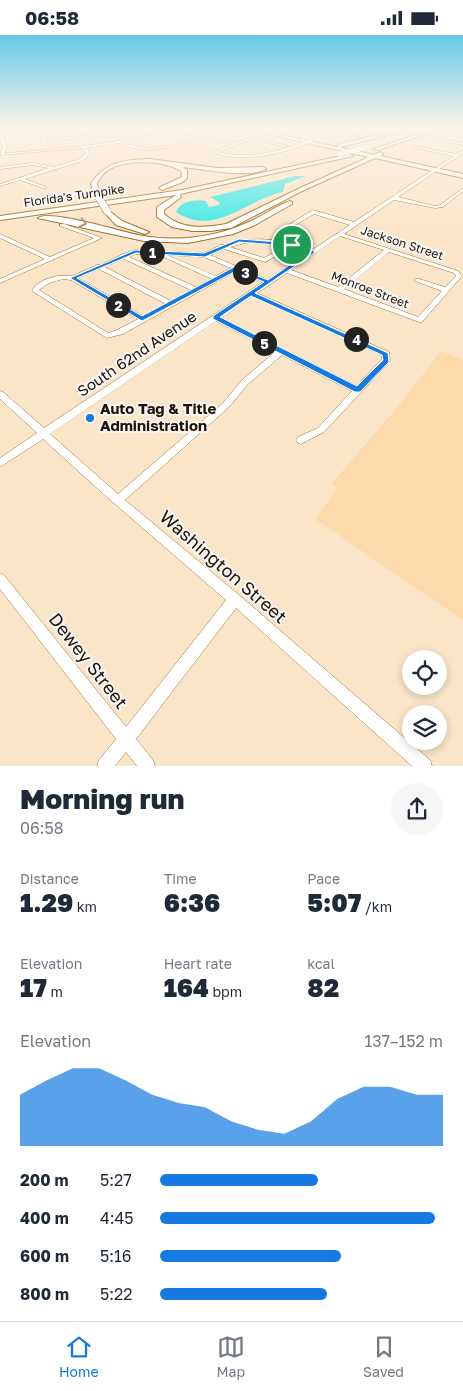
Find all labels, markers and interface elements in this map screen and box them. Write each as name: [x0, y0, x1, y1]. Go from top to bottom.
text: 06:58: [25, 6, 79, 29]
street label: Florida's Turnpike: [22, 181, 125, 210]
one-way arrow: [79, 217, 88, 228]
street label: Jackson Street: [359, 222, 446, 263]
pin: [271, 224, 313, 266]
icon: arrive: [278, 231, 306, 259]
pin: 1: [140, 239, 164, 265]
text: 1: [149, 244, 156, 261]
pin: 3: [232, 259, 258, 285]
text: 3: [241, 264, 250, 281]
street label: Monroe Street: [329, 268, 411, 311]
pin: 2: [106, 293, 130, 317]
text: 2: [114, 297, 123, 314]
street label: South 62nd Avenue: [74, 307, 200, 400]
pin: 4: [344, 327, 368, 351]
pin: 5: [252, 331, 276, 355]
text: 4: [352, 331, 361, 348]
text: 5: [260, 335, 269, 352]
place label: Auto Tag & Title Administration: [100, 399, 217, 434]
marker: Auto Tag & Title Administration: [84, 412, 96, 424]
street label: Washington Street: [156, 505, 292, 627]
street label: Dewey Street: [45, 608, 133, 713]
map controls: [402, 650, 447, 750]
button: locate: [402, 650, 447, 695]
button: layers: [402, 705, 447, 750]
text: Morning run: [20, 782, 184, 815]
button: share: [391, 783, 443, 835]
text: 06:58: [20, 818, 63, 838]
text: Distance: [20, 870, 79, 887]
text: Time: [164, 870, 197, 887]
text: Pace: [307, 870, 340, 887]
text: 1.29: [20, 887, 73, 918]
text: 6:36: [164, 887, 220, 918]
text: 5:07: [307, 887, 362, 918]
text: km: [73, 898, 97, 915]
text: /km: [362, 898, 392, 915]
text: Elevation: [20, 955, 82, 972]
text: Heart rate: [164, 955, 232, 972]
text: kcal: [307, 955, 335, 972]
text: 17: [20, 972, 47, 1003]
text: 164: [164, 972, 209, 1003]
text: 82: [307, 972, 339, 1003]
text: m: [47, 983, 63, 1000]
text: bpm: [209, 983, 242, 1000]
text: Elevation: [20, 1031, 91, 1051]
text: 137–152 m: [364, 1031, 443, 1051]
text: 200 m: [20, 1170, 69, 1190]
text: 5:27: [100, 1170, 132, 1190]
text: 400 m: [20, 1208, 69, 1228]
text: 4:45: [100, 1208, 134, 1228]
text: 600 m: [20, 1246, 69, 1266]
text: 5:16: [100, 1246, 132, 1266]
text: 800 m: [20, 1284, 69, 1304]
text: 5:22: [100, 1284, 133, 1304]
tab: Home: [59, 1333, 99, 1380]
tab: Map: [217, 1333, 245, 1380]
tab: Saved: [363, 1333, 404, 1380]

